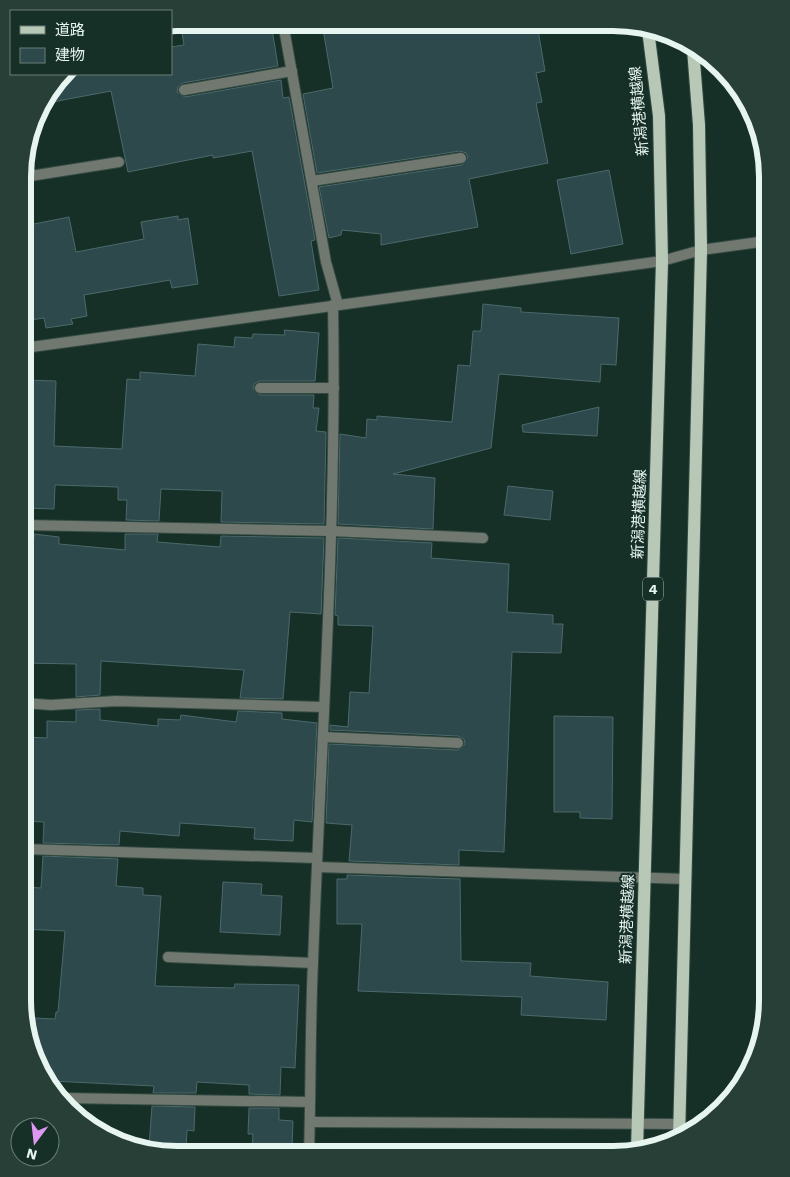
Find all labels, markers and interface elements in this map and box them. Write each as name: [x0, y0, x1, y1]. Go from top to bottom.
legend: [10, 10, 172, 75]
text: 道路: [55, 21, 85, 39]
text: 建物: [55, 46, 85, 64]
street label: 新潟港横越線: [626, 65, 652, 157]
street label: 新潟港横越線: [628, 469, 650, 559]
road number: 4: [643, 578, 663, 600]
street label: 新潟港横越線: [616, 874, 638, 964]
north arrow: [10, 1117, 60, 1167]
text: N: [25, 1145, 39, 1164]

